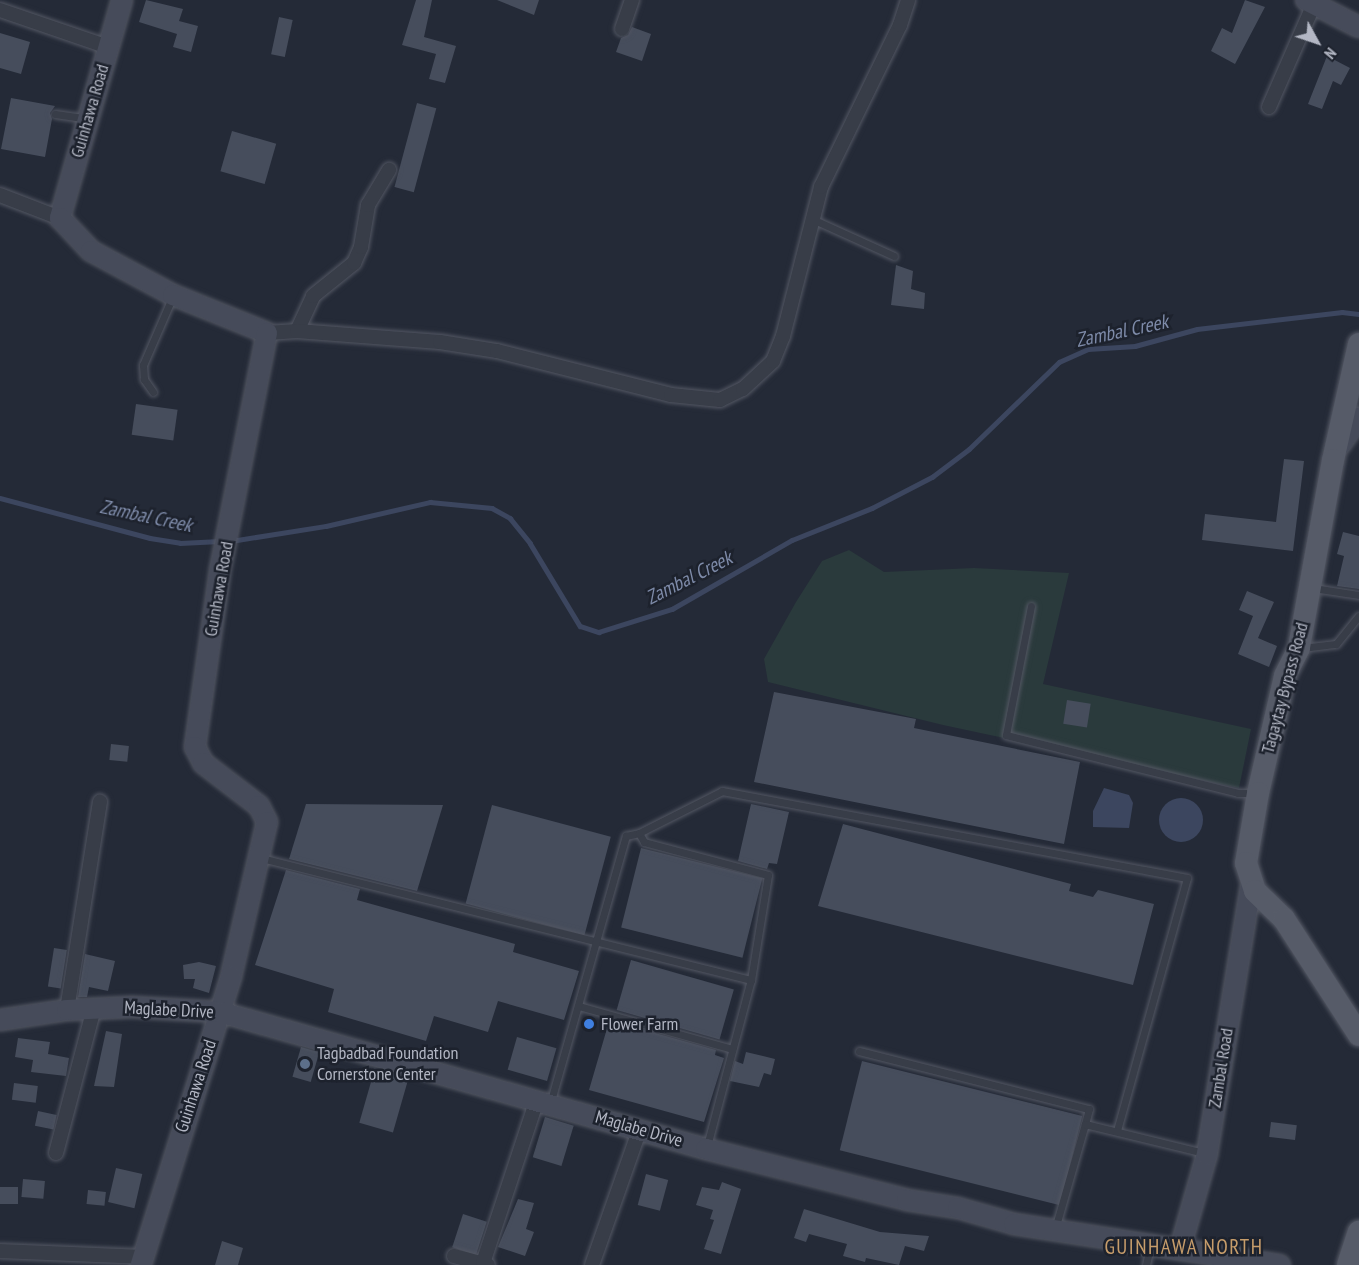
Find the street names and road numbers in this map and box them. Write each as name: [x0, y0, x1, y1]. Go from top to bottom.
street label: Guinhawa Road: [66, 62, 114, 160]
street label: Guinhawa Road: [200, 540, 238, 638]
street label: Tagaytay Bypass Road: [1257, 620, 1313, 756]
street label: Maglabe Drive: [124, 997, 214, 1023]
street label: Zambal Road: [1204, 1027, 1238, 1109]
street label: Guinhawa Road: [171, 1037, 221, 1135]
street label: Maglabe Drive: [593, 1106, 685, 1152]

